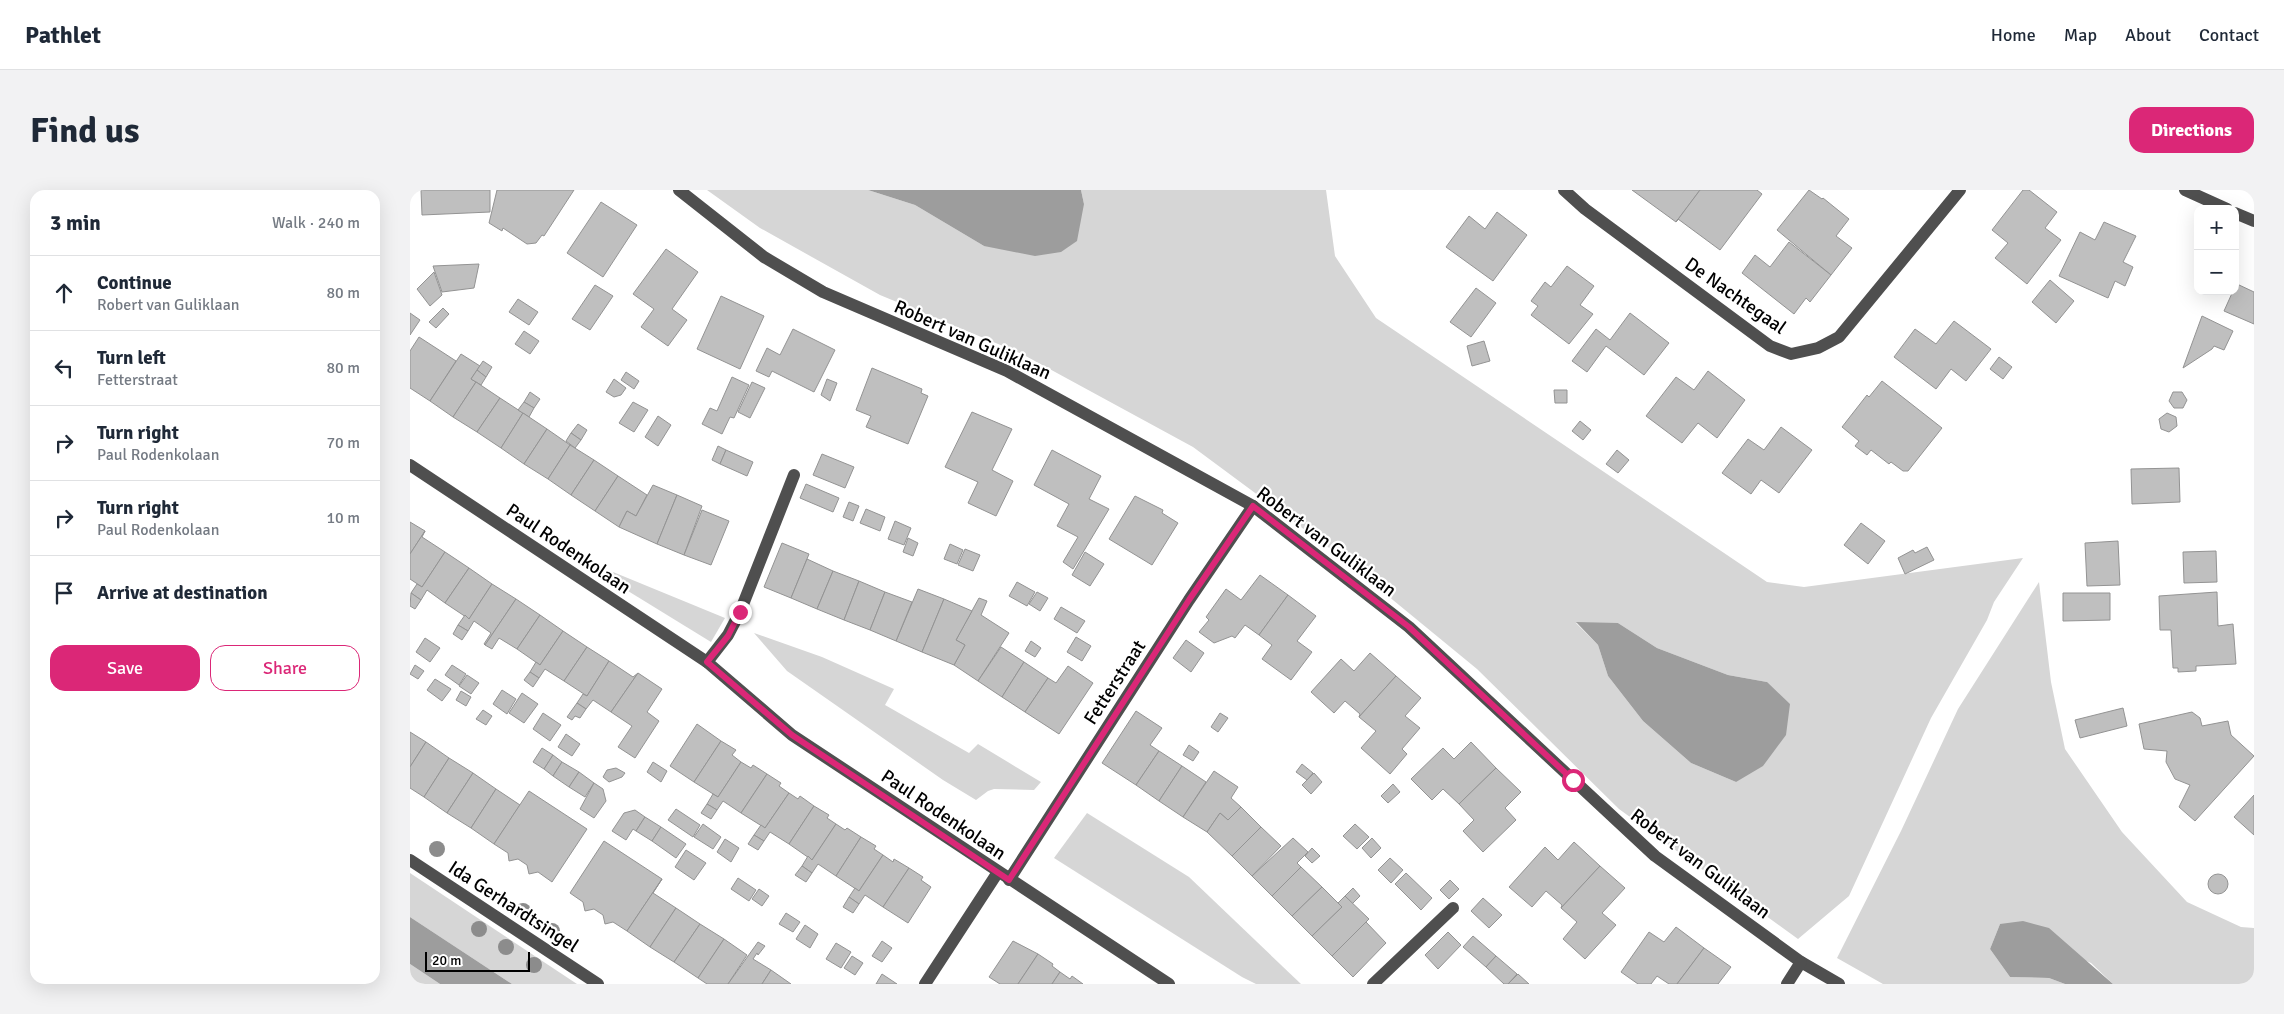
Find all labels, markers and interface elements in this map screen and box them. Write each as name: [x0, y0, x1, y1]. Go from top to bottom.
text: Pathlet: [25, 20, 101, 50]
text: Home: [1991, 24, 2036, 46]
text: Map: [2064, 24, 2097, 46]
text: About: [2125, 24, 2171, 46]
text: Contact: [2199, 24, 2259, 46]
button: Directions: [2129, 107, 2254, 153]
text: Find us: [30, 109, 140, 152]
map controls: [2194, 205, 2239, 295]
button: +: [2194, 205, 2239, 250]
text: 3 min: [50, 210, 101, 236]
text: Walk · 240 m: [272, 213, 360, 233]
button: −: [2194, 250, 2239, 295]
street label: De Nachtegaal: [1680, 252, 1791, 340]
text: Continue: [97, 271, 172, 295]
icon: ahead: [50, 279, 78, 307]
text: 80 m: [326, 283, 360, 303]
text: Robert van Guliklaan: [97, 295, 240, 315]
street label: Robert van Guliklaan: [890, 295, 1055, 385]
text: Turn left: [97, 346, 166, 370]
icon: left: [50, 354, 78, 382]
text: 80 m: [326, 358, 360, 378]
text: Fetterstraat: [97, 370, 178, 390]
text: Turn right: [97, 421, 179, 445]
icon: right: [50, 429, 78, 457]
text: 70 m: [326, 433, 360, 453]
text: Paul Rodenkolaan: [97, 445, 219, 465]
street label: Robert van Guliklaan: [1252, 481, 1401, 602]
text: Turn right: [97, 496, 179, 520]
street label: Paul Rodenkolaan: [501, 498, 635, 599]
icon: right: [50, 504, 78, 532]
text: 10 m: [326, 508, 360, 528]
text: Paul Rodenkolaan: [97, 520, 219, 540]
icon: arrive: [50, 579, 78, 607]
text: Arrive at destination: [97, 581, 268, 605]
route end: [729, 601, 752, 624]
street label: Fetterstraat: [1079, 635, 1151, 729]
button: Save: [50, 645, 200, 691]
button: Share: [210, 645, 360, 691]
street label: Paul Rodenkolaan: [876, 764, 1010, 865]
route start: [1562, 769, 1585, 792]
street label: Robert van Guliklaan: [1626, 803, 1775, 924]
street label: Ida Gerhardtsingel: [444, 856, 583, 958]
scale bar: [425, 949, 530, 972]
text: 20 m: [432, 952, 461, 969]

